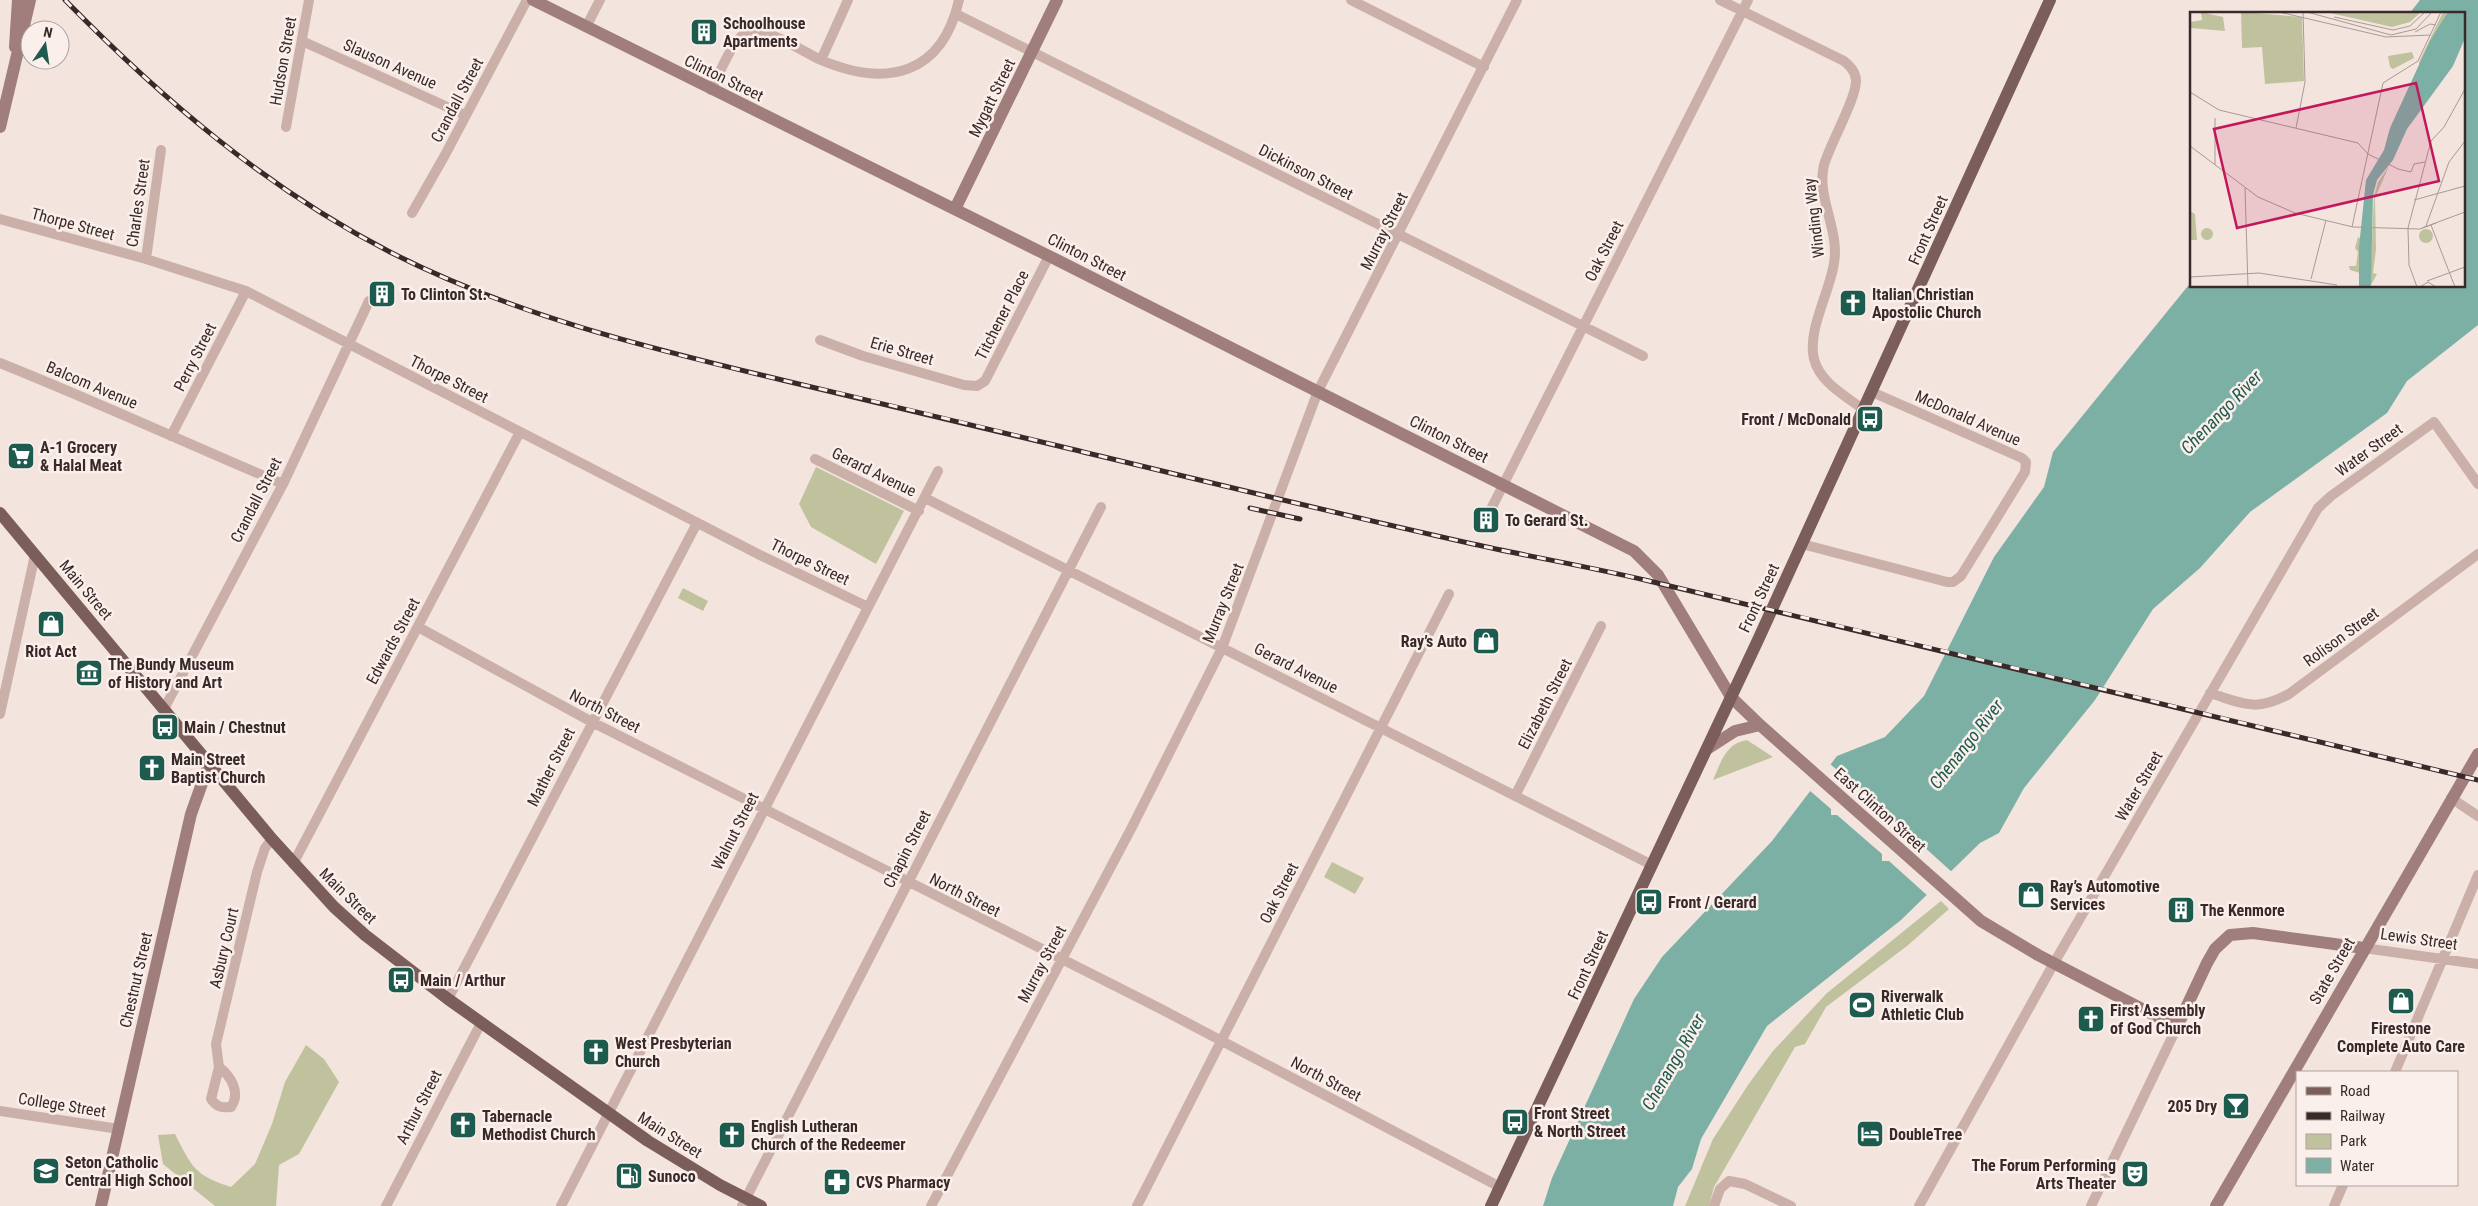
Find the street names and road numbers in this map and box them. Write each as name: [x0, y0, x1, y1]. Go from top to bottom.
street label: Hudson Street: [266, 15, 300, 107]
street label: Slauson Avenue: [340, 35, 440, 93]
street label: Clinton Street: [681, 51, 767, 105]
street label: Crandall Street: [427, 54, 487, 146]
street label: Mygatt Street: [965, 55, 1019, 140]
street label: Dickinson Street: [1256, 140, 1356, 204]
street label: Charles Street: [122, 157, 154, 248]
street label: Winding Way: [1800, 176, 1828, 259]
street label: Murray Street: [1356, 189, 1412, 273]
street label: Front Street: [1904, 192, 1952, 268]
street label: Thorpe Street: [29, 204, 117, 244]
street label: Oak Street: [1581, 217, 1627, 285]
street label: Clinton Street: [1045, 229, 1130, 285]
street label: Titchener Place: [971, 267, 1033, 363]
street label: Perry Street: [170, 319, 220, 394]
street label: Erie Street: [868, 333, 936, 369]
street label: Thorpe Street: [407, 351, 492, 407]
street label: Balcom Avenue: [44, 357, 140, 413]
street label: McDonald Avenue: [1912, 386, 2024, 450]
street label: Clinton Street: [1407, 411, 1492, 467]
street label: Water Street: [2332, 419, 2406, 481]
street label: Gerard Avenue: [829, 443, 919, 501]
street label: Crandall Street: [226, 454, 286, 546]
street label: Thorpe Street: [767, 535, 853, 589]
street label: Main Street: [55, 556, 117, 624]
street label: Murray Street: [1198, 560, 1248, 646]
street label: Front Street: [1735, 560, 1783, 635]
street label: Edwards Street: [362, 594, 424, 687]
street label: Rolison Street: [2300, 603, 2382, 671]
street label: Gerard Avenue: [1251, 639, 1341, 697]
street label: Elizabeth Street: [1514, 655, 1576, 752]
street label: North Street: [566, 685, 644, 737]
street label: Mather Street: [523, 724, 579, 810]
street label: Water Street: [2111, 747, 2167, 824]
street label: East Clinton Street: [1830, 764, 1930, 856]
street label: Walnut Street: [707, 789, 763, 873]
street label: Chapin Street: [879, 807, 935, 891]
street label: Oak Street: [1256, 859, 1302, 927]
street label: Main Street: [315, 864, 381, 928]
street label: North Street: [926, 869, 1004, 921]
street label: Asbury Court: [205, 905, 243, 990]
street label: Murray Street: [1014, 922, 1070, 1006]
street label: Lewis Street: [2379, 924, 2459, 954]
street label: Front Street: [1564, 927, 1612, 1002]
street label: Chestnut Street: [116, 930, 156, 1030]
street label: State Street: [2305, 934, 2359, 1008]
street label: North Street: [1288, 1053, 1365, 1106]
street label: Arthur Street: [392, 1066, 446, 1147]
street label: College Street: [17, 1089, 107, 1121]
street label: Main Street: [634, 1108, 706, 1162]

